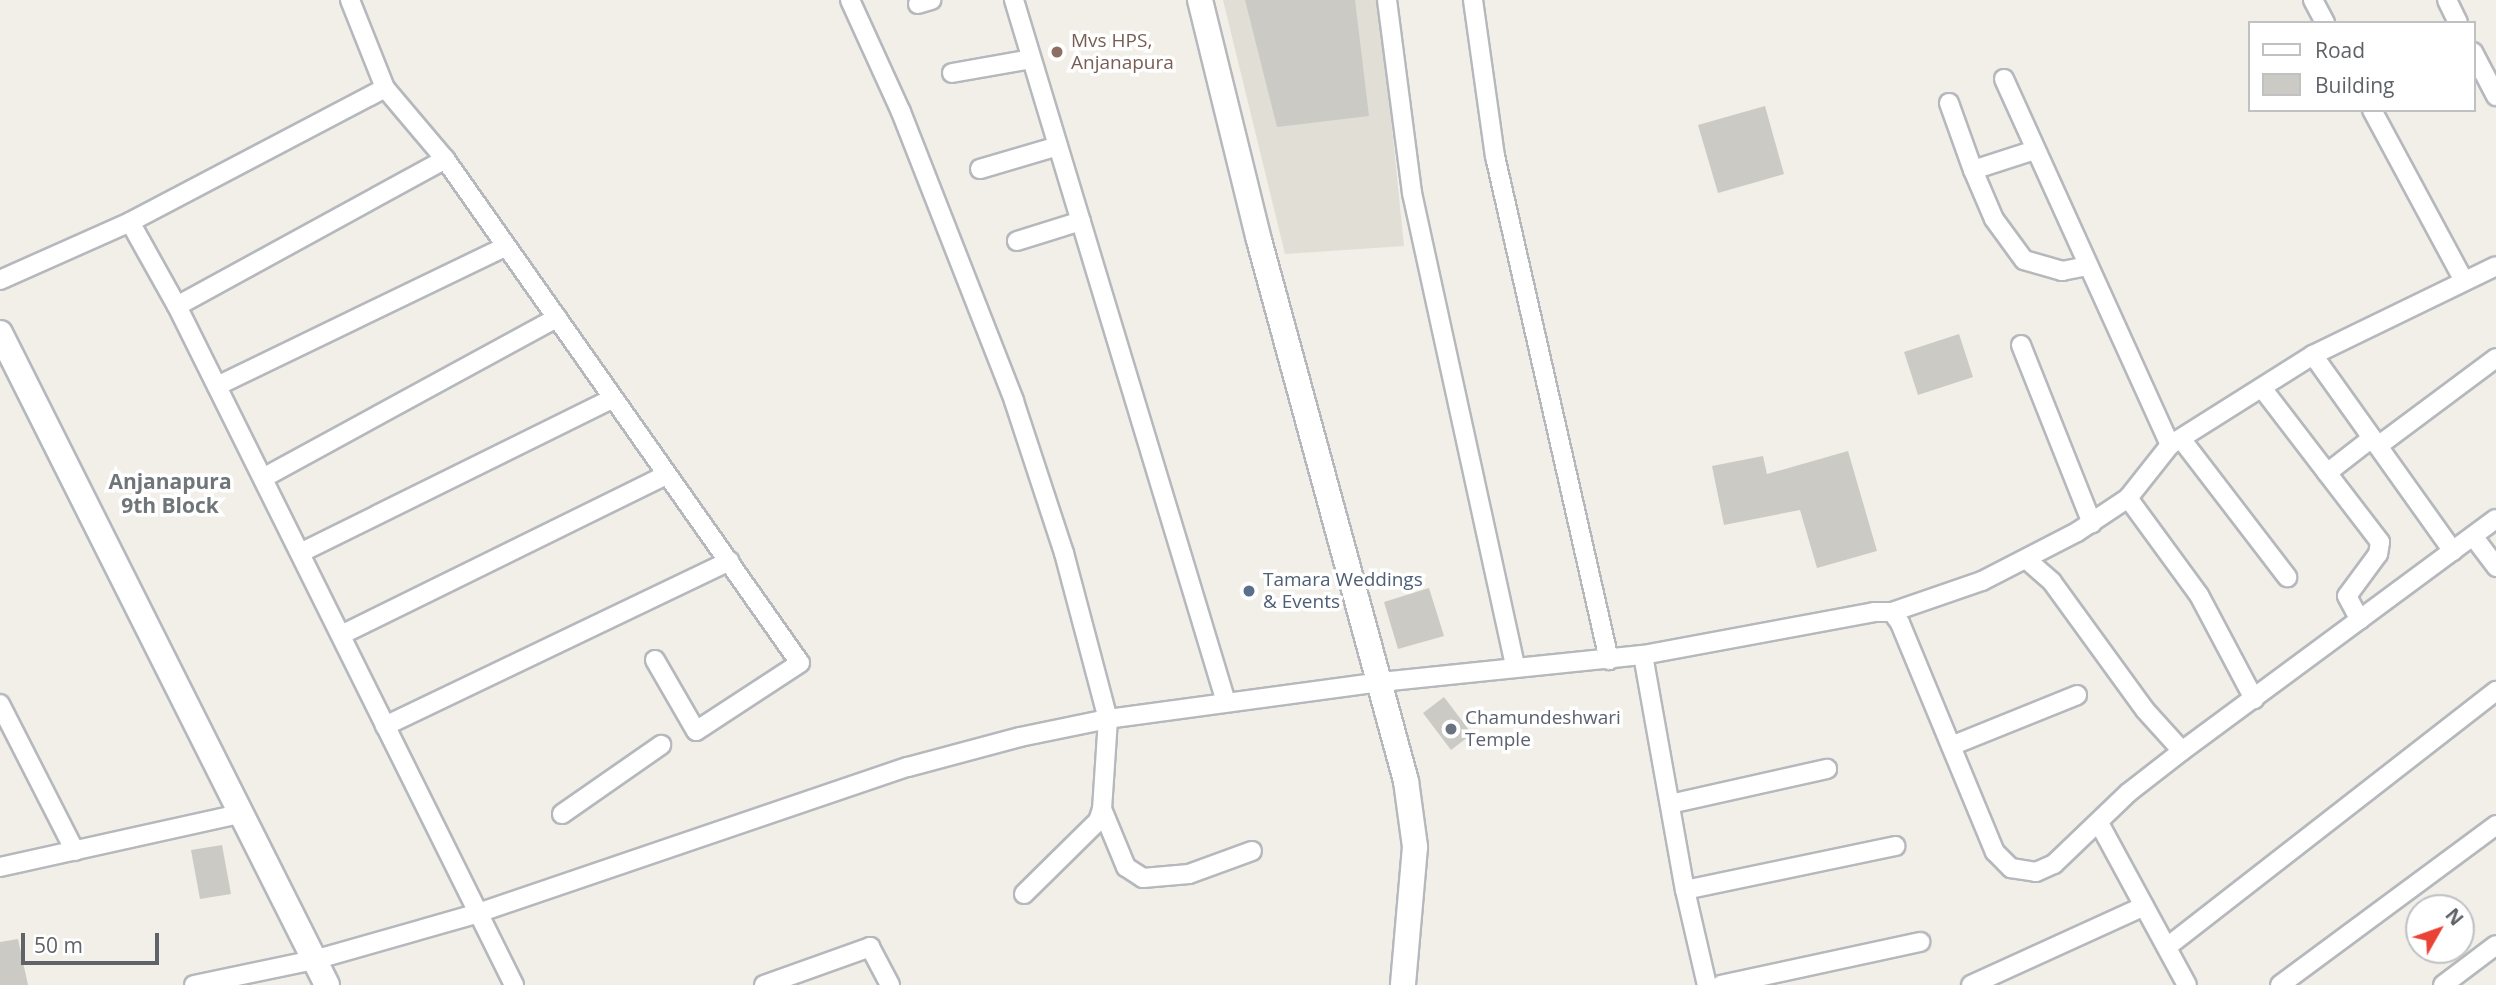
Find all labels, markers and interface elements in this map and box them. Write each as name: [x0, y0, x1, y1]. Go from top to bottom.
legend: [2248, 21, 2475, 112]
place label: Mvs HPS, Anjanapura: [1071, 30, 1174, 74]
text: Road: [2315, 36, 2365, 64]
marker: Mvs HPS, Anjanapura: [1049, 44, 1065, 60]
text: Building: [2315, 71, 2394, 99]
district label: Anjanapura 9th Block: [108, 468, 232, 518]
place label: Tamara Weddings & Events: [1263, 569, 1423, 613]
marker: Tamara Weddings & Events: [1241, 583, 1257, 599]
place label: Chamundeshwari Temple: [1465, 707, 1621, 751]
marker: Chamundeshwari Temple: [1443, 721, 1459, 737]
north arrow: [2405, 894, 2475, 964]
text: N: [2440, 903, 2469, 931]
scale bar: [24, 918, 163, 962]
text: 50 m: [34, 931, 83, 959]

